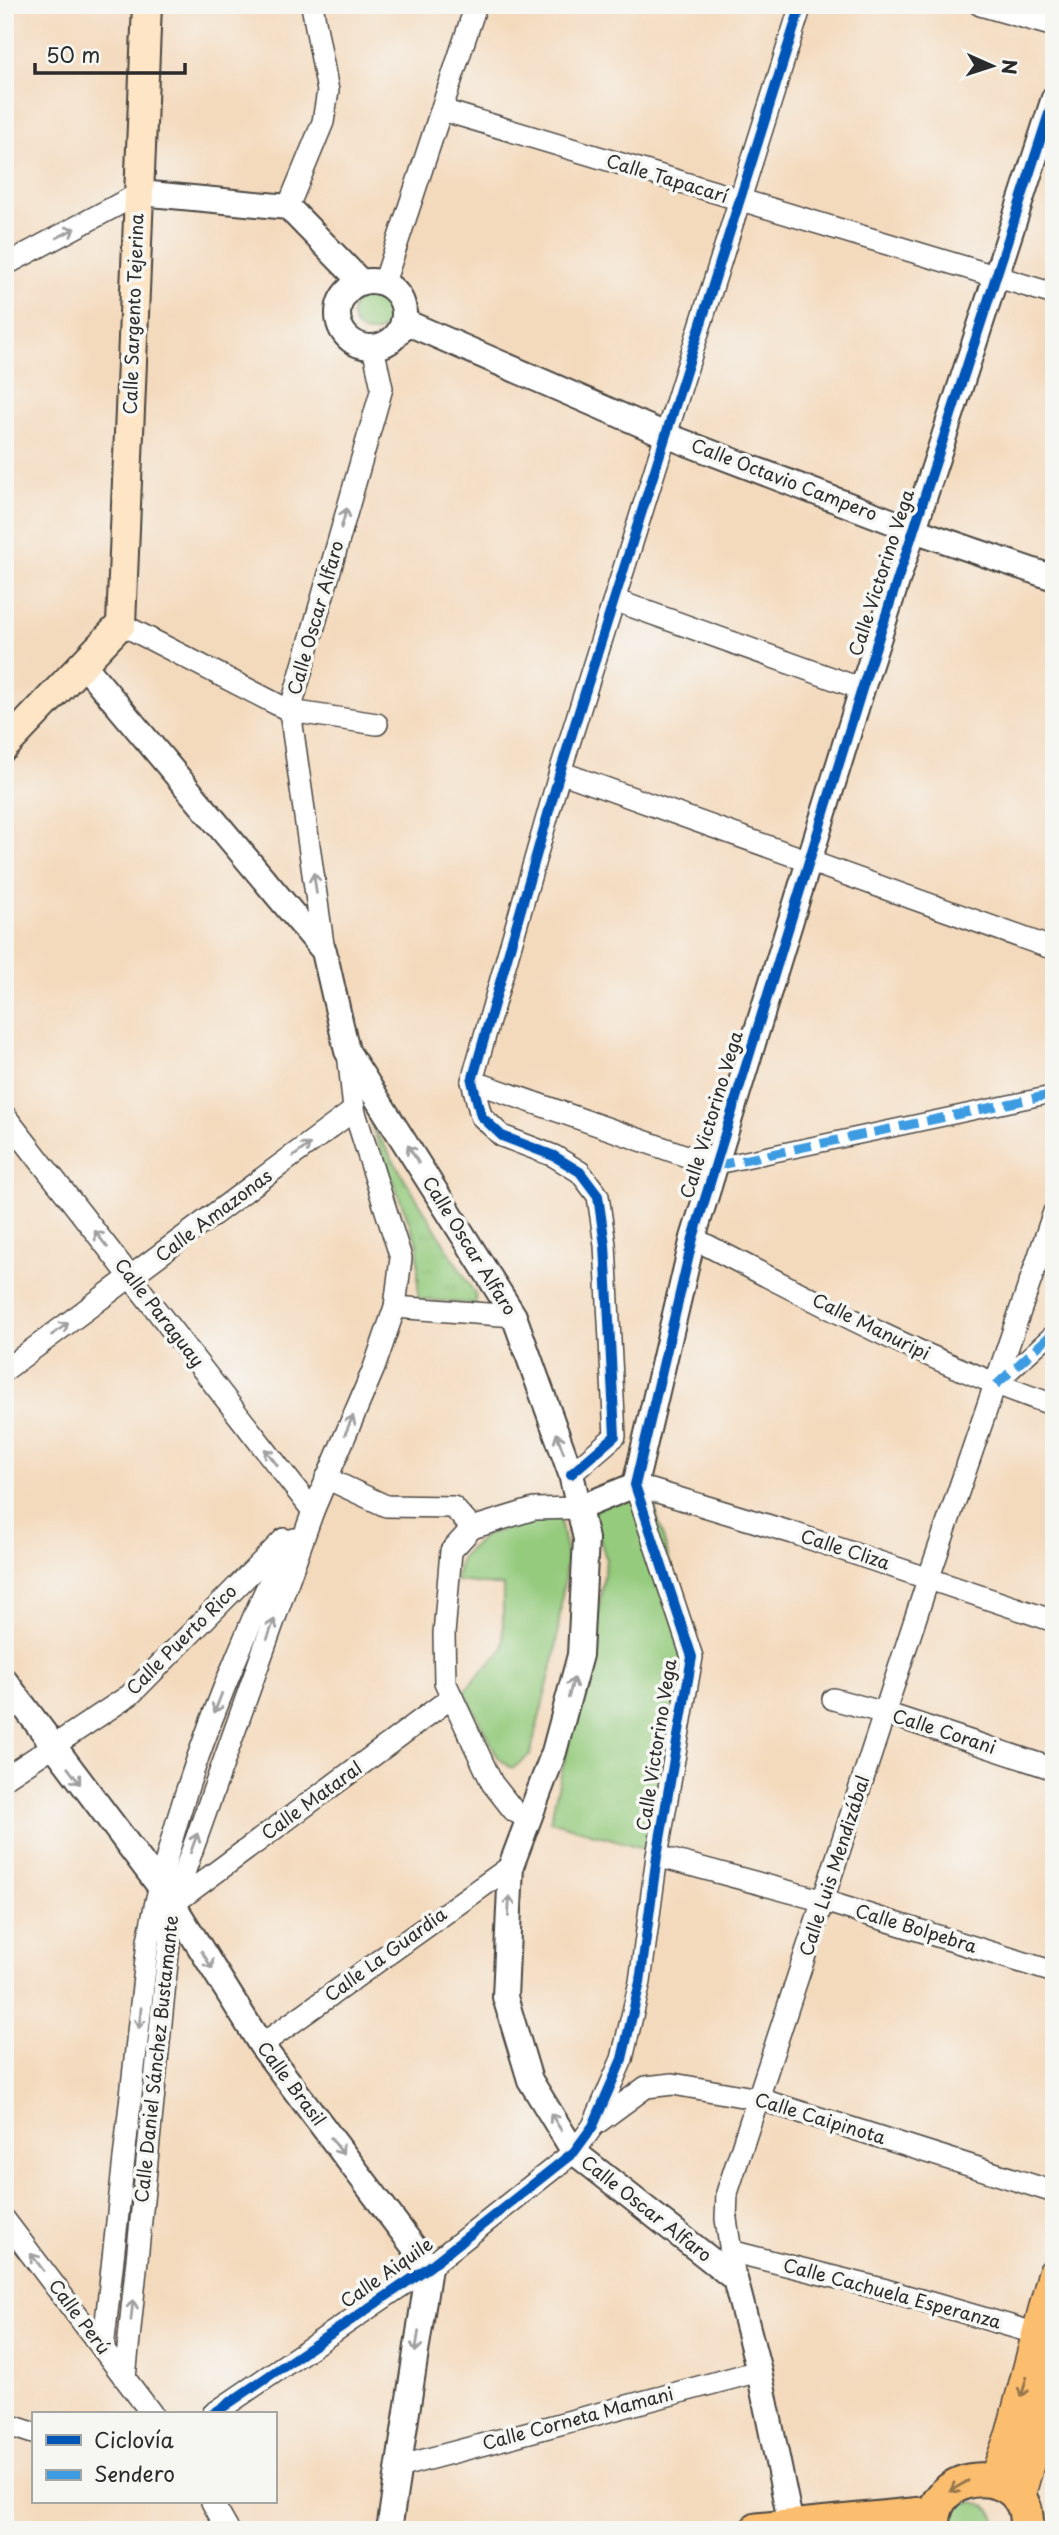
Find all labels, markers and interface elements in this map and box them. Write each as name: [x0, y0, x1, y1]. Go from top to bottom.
scale bar: [35, 32, 186, 76]
north arrow: [958, 32, 1028, 102]
text: 50 m: [46, 38, 100, 70]
text: N: [996, 59, 1024, 75]
street label: Calle Tapacarí: [603, 146, 732, 209]
street label: Calle Sargento Tejerina: [115, 212, 150, 415]
one-way arrow: [55, 225, 75, 239]
street label: Calle Octavio Campero: [688, 431, 882, 527]
street label: Calle Victorino Vega: [841, 485, 921, 659]
one-way arrow: [339, 507, 352, 529]
street label: Calle Oscar Alfaro: [280, 537, 350, 698]
one-way arrow: [308, 872, 321, 895]
street label: Calle Victorino Vega: [672, 1027, 749, 1202]
one-way arrow: [292, 1142, 311, 1157]
one-way arrow: [405, 1145, 419, 1165]
street label: Calle Amazonas: [149, 1162, 277, 1268]
street label: Calle Oscar Alfaro: [417, 1170, 524, 1320]
one-way arrow: [94, 1230, 109, 1248]
street label: Calle Paraguay: [109, 1252, 211, 1372]
street label: Calle Manuripi: [808, 1285, 935, 1366]
one-way arrow: [51, 1322, 69, 1337]
one-way arrow: [343, 1415, 356, 1437]
one-way arrow: [553, 1432, 565, 1454]
one-way arrow: [264, 1448, 279, 1467]
street label: Calle Cliza: [797, 1521, 894, 1576]
street label: Calle Puerto Rico: [119, 1577, 242, 1700]
one-way arrow: [266, 1619, 278, 1641]
street label: Calle Victorino Vega: [629, 1656, 683, 1833]
one-way arrow: [565, 1678, 578, 1700]
one-way arrow: [211, 1692, 223, 1713]
street label: Calle Corani: [889, 1701, 1000, 1760]
street label: Calle Mataral: [255, 1754, 367, 1846]
one-way arrow: [66, 1766, 81, 1785]
street label: Calle Luis Mendizábal: [792, 1772, 876, 1959]
one-way arrow: [189, 1833, 201, 1855]
one-way arrow: [503, 1895, 516, 1918]
street label: Calle Bolpebra: [852, 1896, 981, 1959]
street label: Calle La Guardia: [318, 1900, 452, 2007]
street label: Calle Daniel Sánchez Bustamante: [127, 1914, 184, 2204]
one-way arrow: [201, 1949, 215, 1969]
one-way arrow: [133, 2006, 146, 2028]
street label: Calle Brasil: [251, 2035, 333, 2131]
street label: Calle Caipinota: [752, 2085, 890, 2150]
one-way arrow: [548, 2113, 562, 2133]
one-way arrow: [330, 2136, 345, 2155]
street label: Calle Oscar Alfaro: [576, 2148, 718, 2268]
street label: Calle Aiquile: [334, 2230, 438, 2314]
street label: Calle Cachuela Esperanza: [780, 2250, 1005, 2335]
one-way arrow: [29, 2253, 44, 2272]
street label: Calle Perú: [43, 2273, 117, 2359]
one-way arrow: [125, 2299, 138, 2322]
one-way arrow: [410, 2330, 423, 2353]
one-way arrow: [1017, 2375, 1030, 2398]
street label: Calle Corneta Mamani: [479, 2379, 676, 2456]
legend: [32, 2412, 276, 2504]
text: Ciclovía: [94, 2423, 175, 2455]
text: Sendero: [94, 2457, 175, 2489]
one-way arrow: [949, 2479, 969, 2493]

